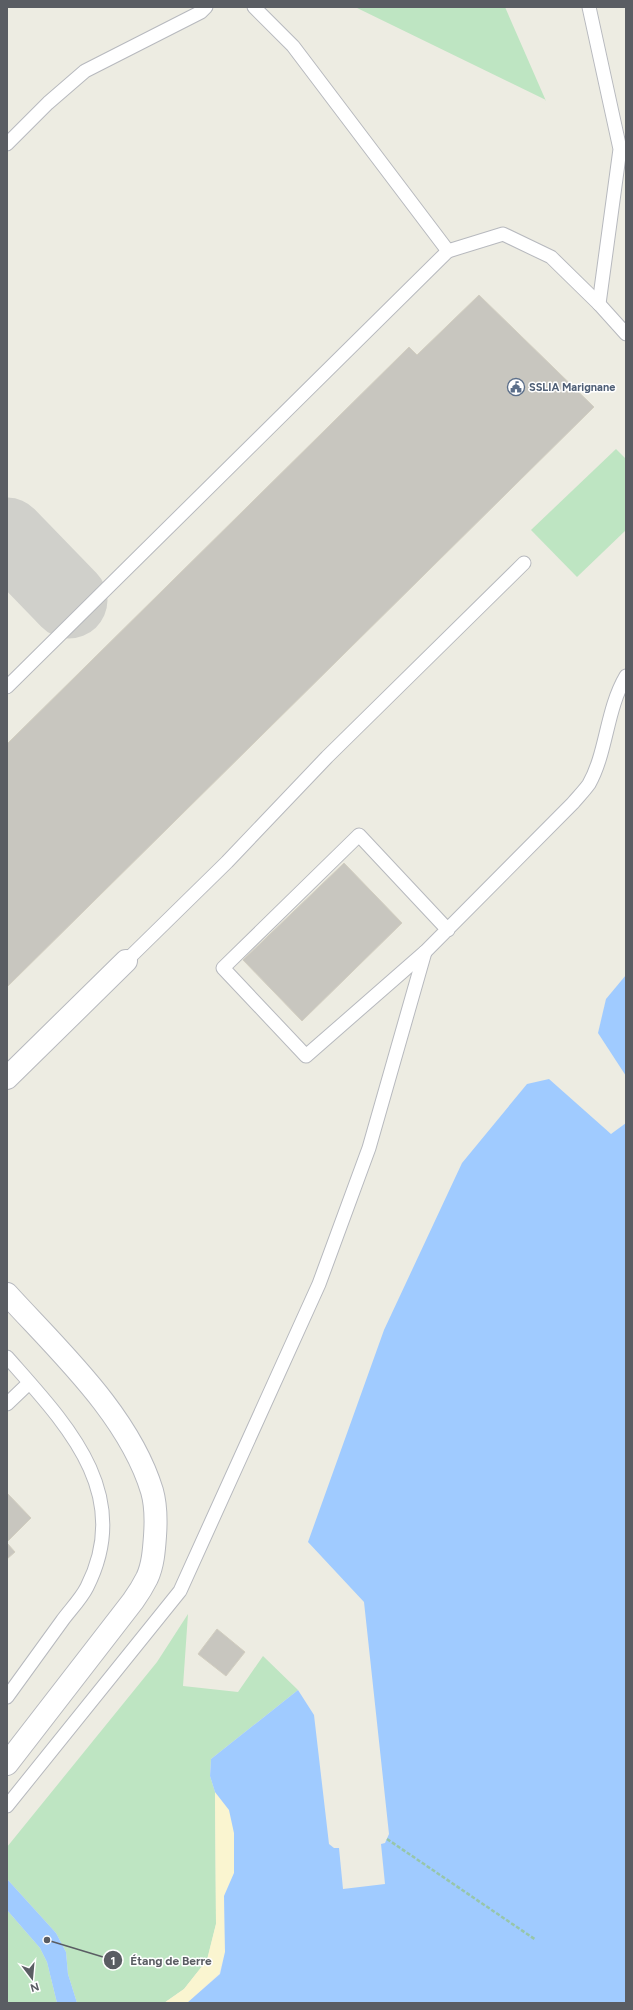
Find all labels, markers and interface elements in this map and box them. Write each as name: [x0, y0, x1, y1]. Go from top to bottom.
public building icon: SSLIA Marignane: [506, 377, 526, 397]
place label: SSLIA Marignane: [529, 381, 615, 394]
callout: Étang de Berre: [103, 1948, 220, 1972]
text: 1: [110, 1954, 116, 1968]
text: Étang de Berre: [130, 1954, 212, 1968]
north arrow: [12, 1958, 52, 1998]
text: N: [29, 1980, 41, 1995]

